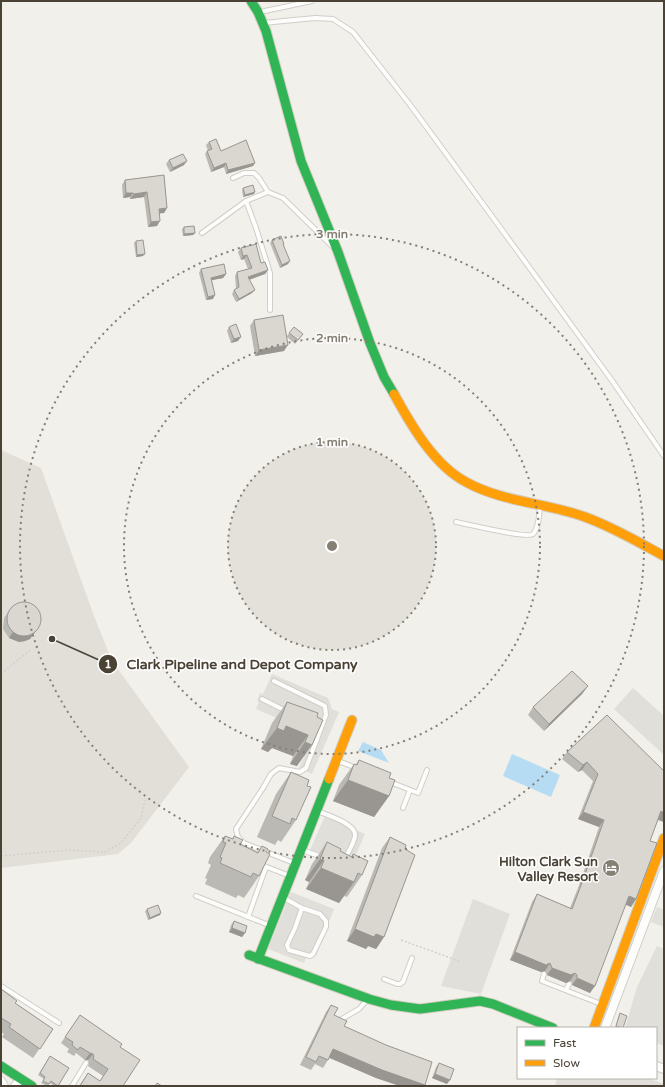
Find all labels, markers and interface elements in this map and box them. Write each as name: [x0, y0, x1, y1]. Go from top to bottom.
text: 3 min: [316, 227, 348, 241]
text: 2 min: [316, 331, 348, 345]
text: 1 min: [316, 435, 348, 449]
centre of rings: [325, 539, 339, 553]
callout: Clark Pipeline and Depot Company: [98, 651, 365, 677]
text: Clark Pipeline and Depot Company: [126, 656, 358, 673]
text: 1: [104, 657, 112, 671]
place label: Hilton Clark Sun Valley Resort: [499, 854, 598, 885]
hotel icon: Hilton Clark Sun Valley Resort: [601, 858, 621, 878]
legend: [517, 1027, 657, 1079]
text: Fast: [553, 1036, 577, 1050]
text: Slow: [553, 1056, 580, 1070]

